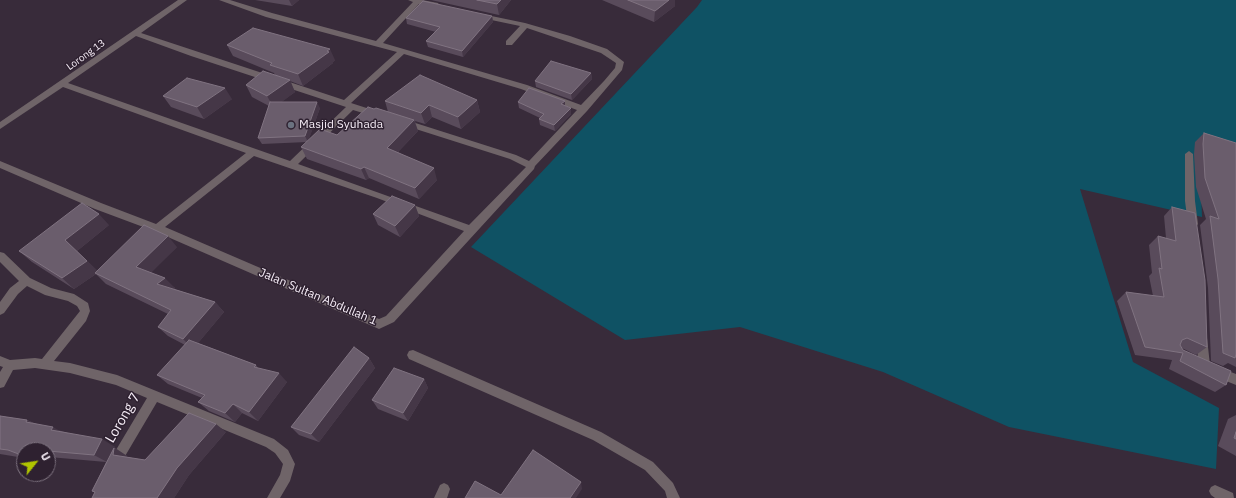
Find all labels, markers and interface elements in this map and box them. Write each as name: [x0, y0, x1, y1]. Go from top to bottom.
street label: Lorong 13: [64, 37, 108, 73]
place label: Masjid Syuhada: [299, 118, 383, 132]
marker: Masjid Syuhada: [286, 120, 296, 130]
street label: Jalan Sultan Abdullah 1: [257, 266, 379, 328]
street label: Lorong 7: [102, 390, 144, 446]
north arrow: [16, 442, 56, 482]
text: U: [38, 450, 53, 463]

